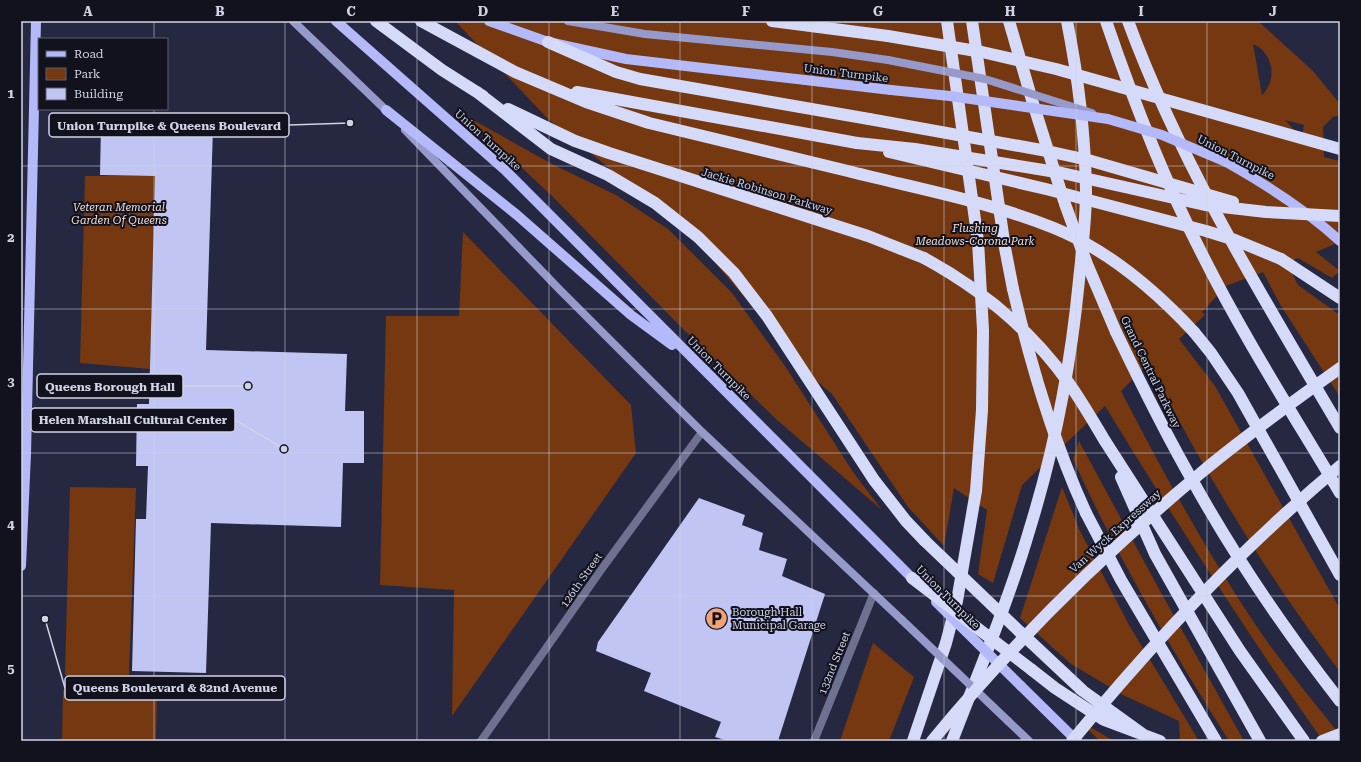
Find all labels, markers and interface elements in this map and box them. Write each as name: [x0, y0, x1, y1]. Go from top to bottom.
text: A: [83, 4, 93, 19]
text: B: [215, 4, 225, 19]
text: C: [346, 4, 356, 19]
text: D: [478, 4, 488, 19]
text: E: [611, 4, 619, 19]
text: F: [742, 4, 750, 19]
text: G: [873, 4, 883, 19]
text: H: [1005, 4, 1016, 19]
text: I: [1138, 4, 1144, 19]
text: J: [1269, 4, 1277, 19]
legend: [38, 38, 168, 110]
text: Road: [74, 47, 104, 61]
street label: Union Turnpike: [803, 62, 889, 85]
text: Park: [74, 67, 101, 81]
text: 1: [7, 86, 15, 101]
text: Building: [74, 87, 123, 101]
street label: Union Turnpike: [452, 107, 524, 174]
callout: Union Turnpike & Queens Boulevard: [49, 113, 289, 137]
text: Union Turnpike & Queens Boulevard: [57, 119, 281, 133]
street label: Union Turnpike: [1195, 132, 1277, 183]
street label: Jackie Robinson Parkway: [700, 165, 834, 218]
park label: Veteran Memorial Garden Of Queens: [71, 201, 167, 227]
park label: Flushing Meadows-Corona Park: [914, 222, 1035, 248]
text: 2: [7, 230, 15, 245]
street label: Grand Central Parkway: [1118, 314, 1184, 431]
street label: Union Turnpike: [684, 334, 753, 403]
text: 3: [7, 374, 15, 389]
callout: Queens Borough Hall: [37, 374, 183, 398]
text: Queens Borough Hall: [45, 380, 175, 394]
callout: Helen Marshall Cultural Center: [31, 408, 235, 432]
text: Helen Marshall Cultural Center: [39, 413, 228, 427]
street label: Van Wyck Expressway: [1067, 487, 1164, 576]
text: 4: [7, 517, 15, 532]
street label: 126th Street: [558, 550, 605, 610]
street label: Union Turnpike: [913, 563, 982, 632]
parking icon: Borough Hall Municipal Garage: [703, 605, 729, 631]
place label: Borough Hall Municipal Garage: [732, 606, 826, 632]
street label: 132nd Street: [816, 630, 853, 697]
text: 5: [7, 661, 15, 676]
callout: Queens Boulevard & 82nd Avenue: [65, 676, 285, 700]
text: Queens Boulevard & 82nd Avenue: [73, 681, 277, 695]

